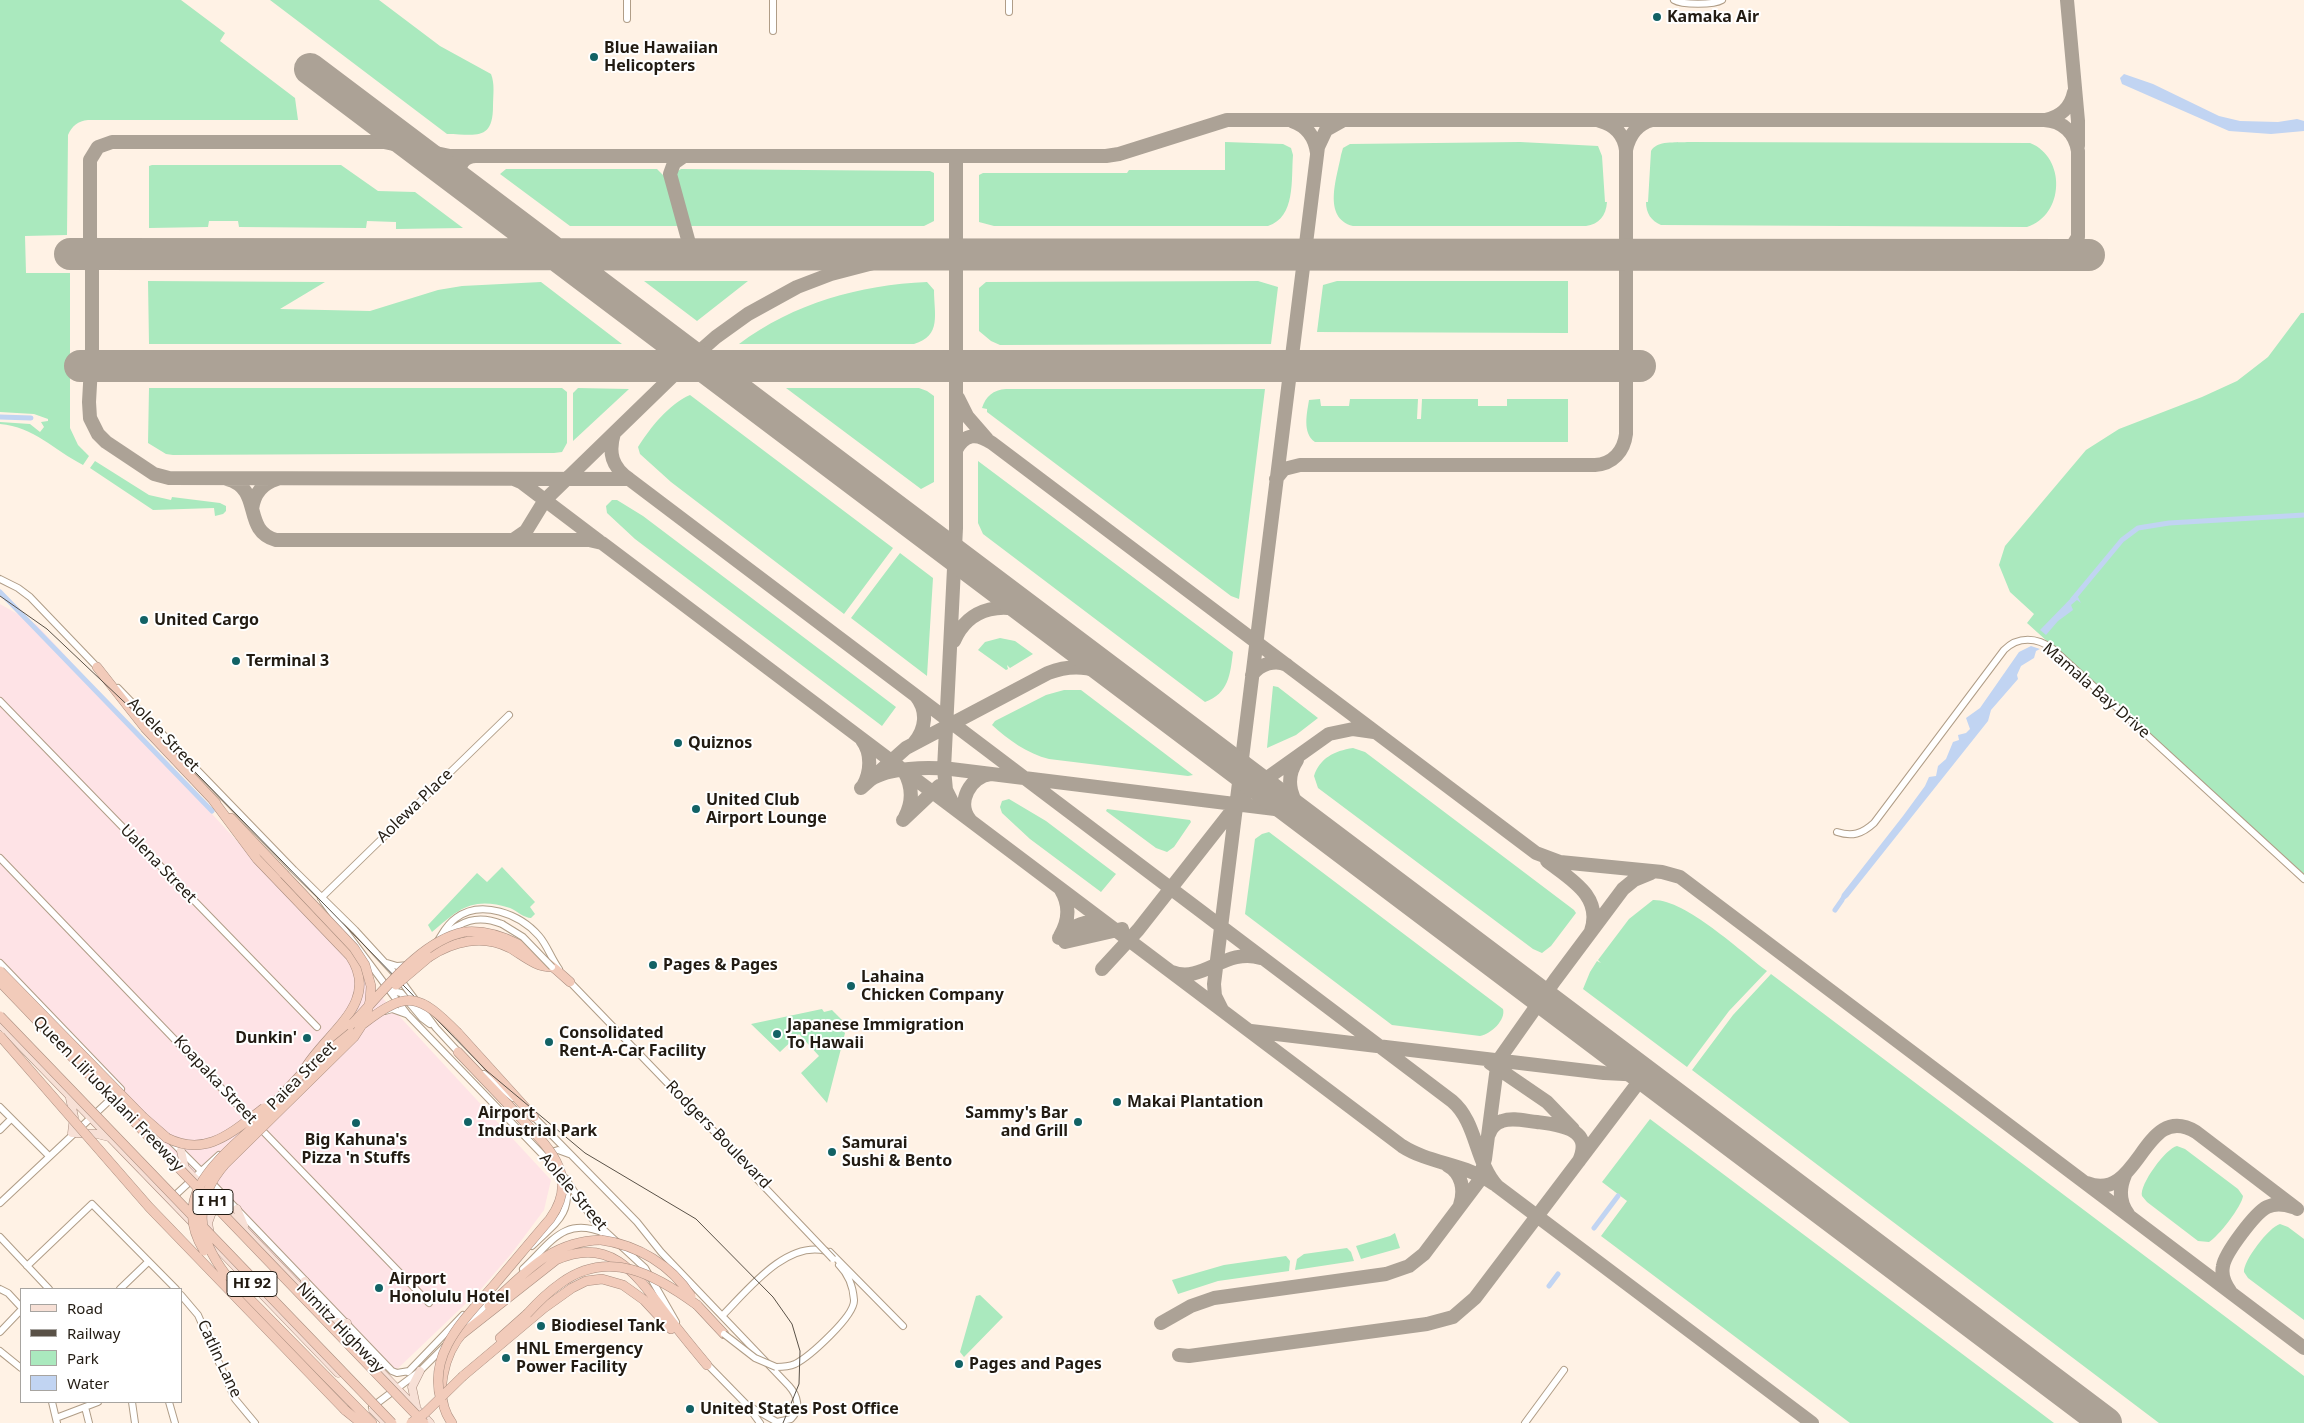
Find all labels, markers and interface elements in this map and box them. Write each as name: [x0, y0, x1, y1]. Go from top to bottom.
place label: Kamaka Air: [1667, 7, 1759, 27]
marker: Kamaka Air: [1651, 11, 1663, 23]
place label: Blue Hawaiian Helicopters: [604, 38, 718, 76]
marker: Blue Hawaiian Helicopters: [588, 51, 600, 63]
place label: United Cargo: [154, 610, 259, 630]
marker: United Cargo: [138, 614, 150, 626]
street label: Mamala Bay Drive: [2038, 639, 2154, 743]
place label: Terminal 3: [246, 651, 329, 671]
marker: Terminal 3: [230, 655, 242, 667]
street label: Aolele Street: [123, 694, 203, 776]
place label: Quiznos: [688, 733, 752, 753]
marker: Quiznos: [672, 737, 684, 749]
street label: Aolewa Place: [373, 765, 457, 847]
place label: United Club Airport Lounge: [706, 790, 827, 828]
marker: United Club Airport Lounge: [690, 803, 702, 815]
street label: Ualena Street: [116, 821, 200, 907]
place label: Pages & Pages: [663, 955, 778, 975]
marker: Pages & Pages: [647, 959, 659, 971]
place label: Lahaina Chicken Company: [861, 967, 1004, 1005]
marker: Lahaina Chicken Company: [845, 980, 857, 992]
street label: Queen Liliʻuokalani Freeway: [29, 1012, 187, 1176]
place label: Japanese Immigration To Hawaii: [787, 1015, 964, 1053]
place label: Consolidated Rent-A-Car Facility: [559, 1023, 706, 1061]
place label: Dunkin': [235, 1028, 297, 1048]
marker: Japanese Immigration To Hawaii: [771, 1028, 783, 1040]
street label: Koapaka Street: [169, 1032, 261, 1128]
marker: Dunkin': [301, 1032, 313, 1044]
marker: Consolidated Rent-A-Car Facility: [543, 1036, 555, 1048]
street label: Paiea Street: [264, 1038, 340, 1114]
street label: Rodgers Boulevard: [661, 1077, 775, 1193]
place label: Makai Plantation: [1127, 1092, 1263, 1112]
marker: Makai Plantation: [1111, 1096, 1123, 1108]
place label: Airport Industrial Park: [478, 1103, 597, 1141]
place label: Sammy's Bar and Grill: [965, 1103, 1068, 1141]
marker: Airport Industrial Park: [462, 1116, 474, 1128]
marker: Sammy's Bar and Grill: [1072, 1116, 1084, 1128]
marker: Big Kahuna's Pizza 'n Stuffs: [350, 1117, 362, 1129]
place label: Big Kahuna's Pizza 'n Stuffs: [301, 1130, 411, 1168]
place label: Samurai Sushi & Bento: [842, 1133, 952, 1171]
marker: Samurai Sushi & Bento: [826, 1146, 838, 1158]
street label: Aolele Street: [535, 1149, 611, 1235]
road number: I H1: [193, 1190, 233, 1214]
place label: Airport Honolulu Hotel: [389, 1269, 510, 1307]
road number: HI 92: [227, 1272, 277, 1296]
street label: Nimitz Highway: [292, 1279, 388, 1377]
marker: Airport Honolulu Hotel: [373, 1282, 385, 1294]
legend: [20, 1288, 182, 1403]
text: Road: [67, 1298, 103, 1318]
place label: Biodiesel Tank: [551, 1316, 665, 1336]
street label: Catlin Lane: [193, 1317, 245, 1401]
marker: Biodiesel Tank: [535, 1320, 547, 1332]
text: Railway: [67, 1323, 120, 1343]
place label: HNL Emergency Power Facility: [516, 1339, 643, 1377]
text: Park: [67, 1348, 99, 1368]
marker: HNL Emergency Power Facility: [500, 1352, 512, 1364]
place label: Pages and Pages: [969, 1354, 1102, 1374]
marker: Pages and Pages: [953, 1358, 965, 1370]
text: Water: [67, 1373, 109, 1393]
place label: United States Post Office: [700, 1399, 899, 1419]
marker: United States Post Office: [684, 1403, 696, 1415]

